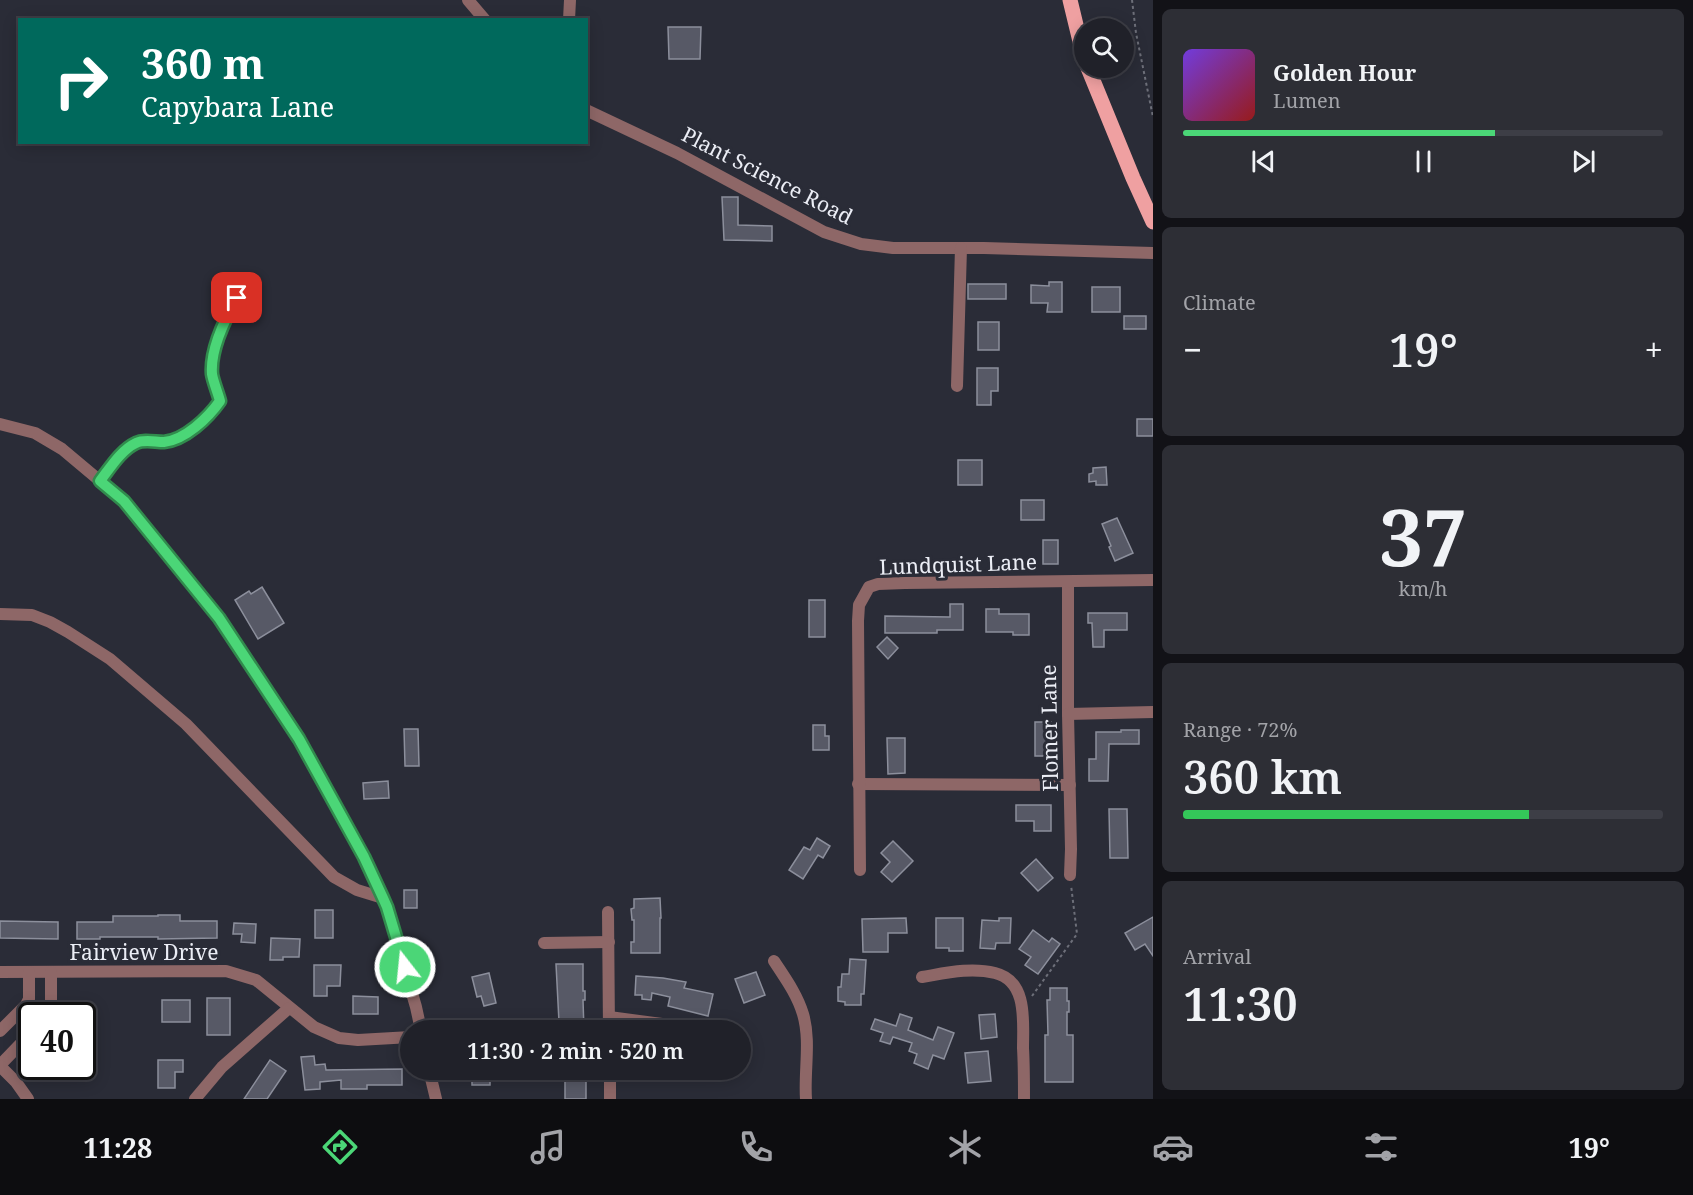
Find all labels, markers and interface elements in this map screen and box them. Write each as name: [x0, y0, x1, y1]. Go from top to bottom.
map controls: [1074, 18, 1134, 78]
button: search: [1074, 18, 1134, 78]
text: 360 m: [141, 34, 265, 91]
icon: right: [42, 42, 120, 120]
text: Golden Hour: [1273, 57, 1416, 87]
text: Lumen: [1273, 87, 1341, 114]
text: Capybara Lane: [141, 88, 334, 125]
street label: Plant Science Road: [677, 120, 858, 230]
icon: previous: [1247, 145, 1280, 178]
icon: pause: [1407, 145, 1440, 178]
icon: next: [1567, 145, 1600, 178]
pin: [211, 272, 262, 323]
icon: arrive: [220, 281, 253, 314]
text: Climate: [1183, 289, 1256, 316]
text: 19°: [1389, 319, 1458, 380]
text: −: [1183, 327, 1202, 372]
text: +: [1645, 327, 1663, 372]
text: 37: [1379, 483, 1467, 589]
street label: Lundquist Lane: [879, 547, 1037, 581]
text: km/h: [1398, 575, 1448, 602]
street label: Flomer Lane: [1034, 664, 1064, 792]
text: Range · 72%: [1183, 716, 1297, 743]
text: 360 km: [1183, 746, 1342, 807]
position arrow: [373, 935, 437, 999]
street label: Fairview Drive: [70, 938, 218, 966]
text: Arrival: [1183, 943, 1251, 970]
text: 11:30: [1183, 973, 1298, 1034]
speed limit sign: 40: [18, 1002, 96, 1080]
text: 11:30 · 2 min · 520 m: [467, 1035, 684, 1065]
icon: directions: [319, 1126, 361, 1168]
icon: music: [527, 1126, 569, 1168]
icon: phone: [735, 1126, 777, 1168]
icon: climate: [944, 1126, 986, 1168]
icon: car: [1152, 1126, 1194, 1168]
icon: filters: [1360, 1126, 1402, 1168]
text: 11:28: [83, 1129, 152, 1166]
text: 19°: [1568, 1129, 1610, 1166]

